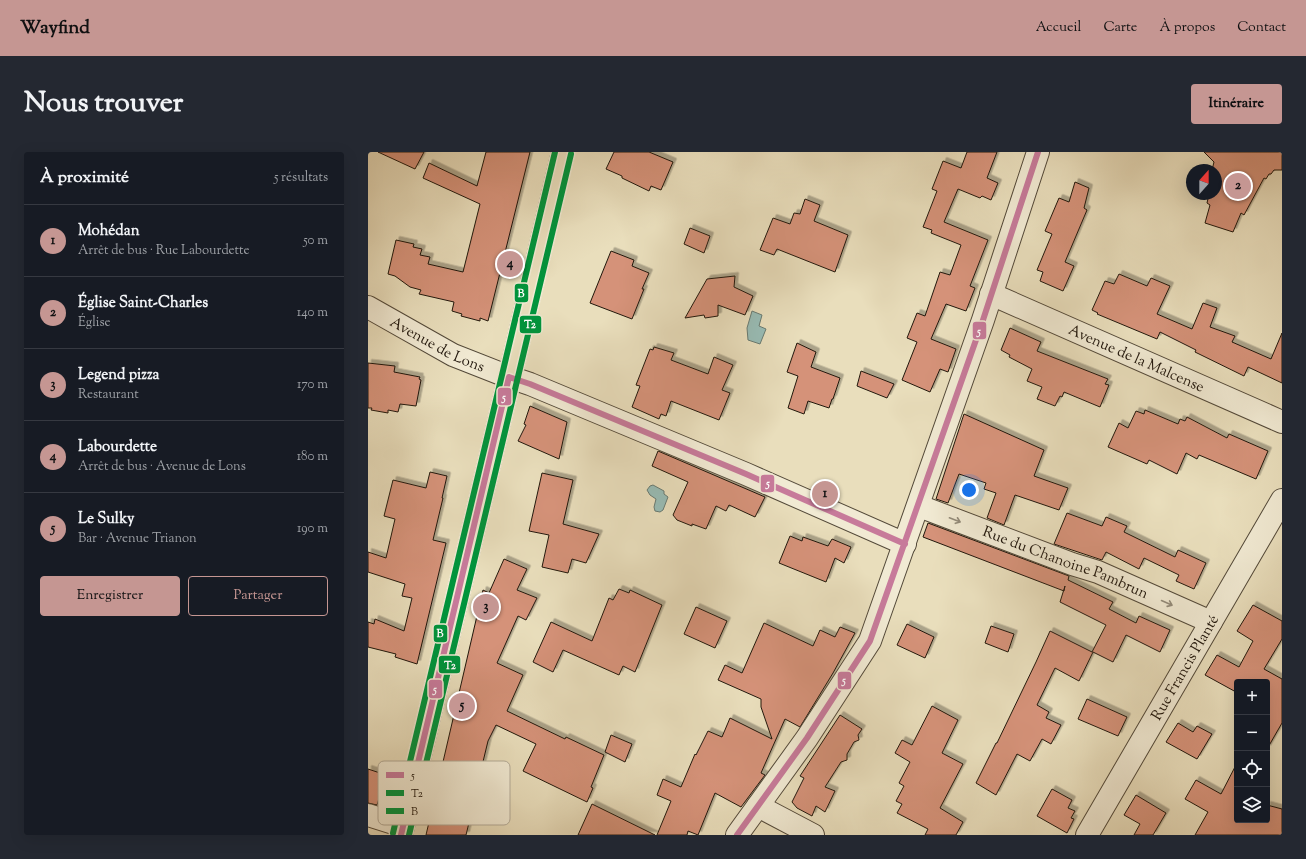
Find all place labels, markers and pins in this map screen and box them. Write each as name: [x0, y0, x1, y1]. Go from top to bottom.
pin: 2: [1225, 171, 1251, 201]
pin: 4: [497, 249, 523, 279]
pin: 1: [812, 479, 838, 509]
pin: 3: [473, 592, 499, 622]
pin: 5: [449, 691, 475, 721]

